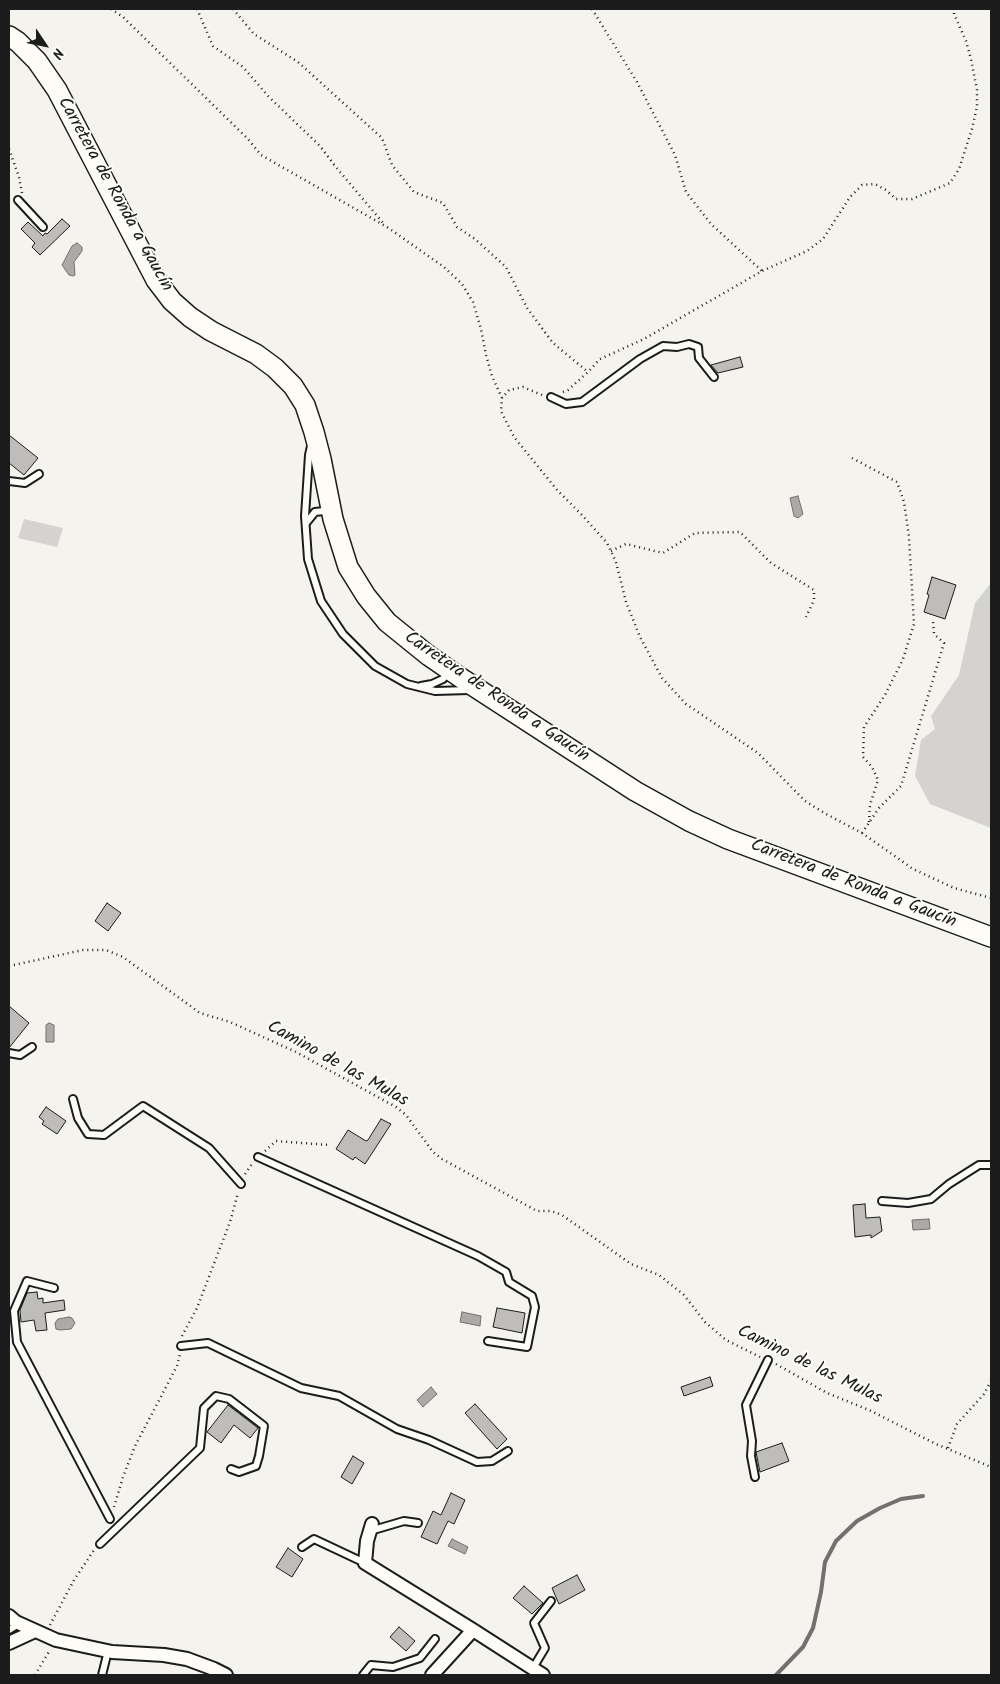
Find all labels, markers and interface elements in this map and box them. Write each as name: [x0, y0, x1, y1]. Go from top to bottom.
north arrow: [20, 20, 70, 70]
text: N: [46, 44, 69, 63]
street label: Carretera de Ronda a Gaucín: [52, 94, 176, 296]
street label: Carretera de Ronda a Gaucín: [399, 628, 593, 768]
street label: Carretera de Ronda a Gaucín: [747, 836, 959, 934]
street label: Camino de las Mulas: [263, 1017, 411, 1113]
street label: Camino de las Mulas: [733, 1322, 885, 1410]

